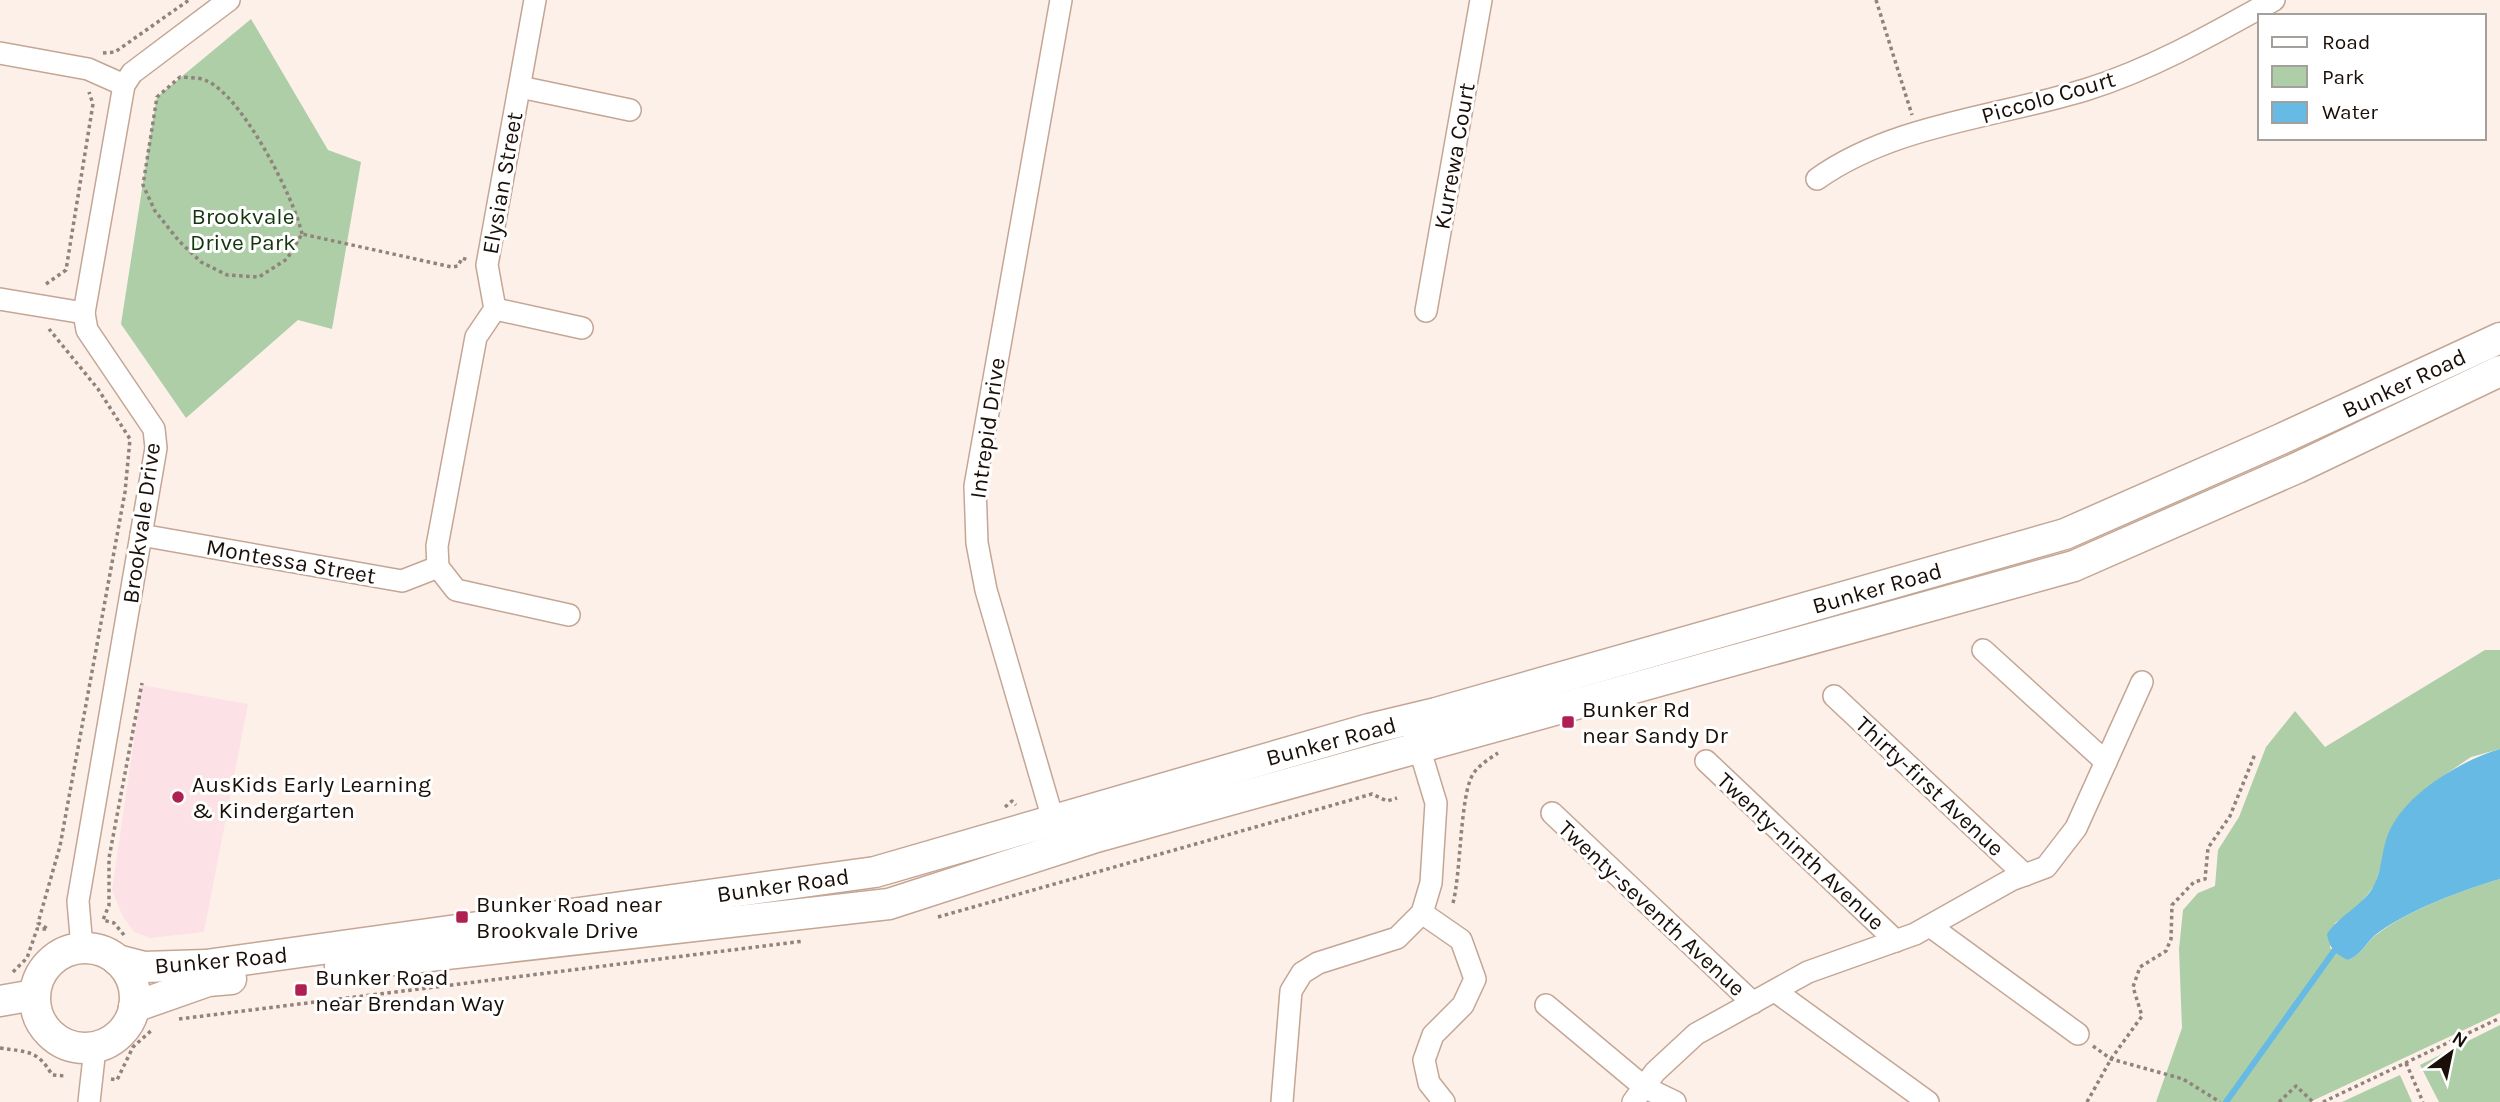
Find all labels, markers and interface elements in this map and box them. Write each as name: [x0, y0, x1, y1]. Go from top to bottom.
legend: [2258, 14, 2486, 140]
text: Road: [2322, 30, 2370, 54]
street label: Piccolo Court: [1978, 65, 2118, 129]
text: Park: [2322, 65, 2365, 89]
street label: Kurrewa Court: [1428, 80, 1481, 232]
text: Water: [2322, 100, 2378, 124]
street label: Elysian Street: [477, 109, 528, 256]
park label: Brookvale Drive Park: [190, 203, 296, 256]
street label: Bunker Road: [2338, 343, 2470, 424]
street label: Intrepid Drive: [964, 356, 1011, 500]
street label: Brookvale Drive: [117, 441, 166, 605]
street label: Montessa Street: [204, 533, 378, 590]
street label: Bunker Road: [1809, 557, 1945, 620]
place label: Bunker Rd near Sandy Dr: [1582, 696, 1729, 749]
street label: Bunker Road: [1263, 711, 1399, 772]
street label: Thirty-first Avenue: [1850, 711, 2009, 862]
marker: Bunker Rd near Sandy Dr: [1560, 714, 1576, 730]
street label: Twenty-ninth Avenue: [1711, 767, 1890, 936]
place label: AusKids Early Learning & Kindergarten: [192, 771, 431, 824]
marker: AusKids Early Learning & Kindergarten: [170, 789, 186, 805]
street label: Twenty-seventh Avenue: [1553, 815, 1751, 1002]
street label: Bunker Road: [715, 863, 851, 908]
place label: Bunker Road near Brookvale Drive: [476, 891, 662, 944]
marker: Bunker Road near Brookvale Drive: [454, 909, 470, 925]
street label: Bunker Road: [153, 941, 289, 980]
place label: Bunker Road near Brendan Way: [315, 964, 505, 1017]
marker: Bunker Road near Brendan Way: [293, 982, 309, 998]
north arrow: [2416, 1018, 2486, 1088]
text: N: [2448, 1027, 2471, 1053]

